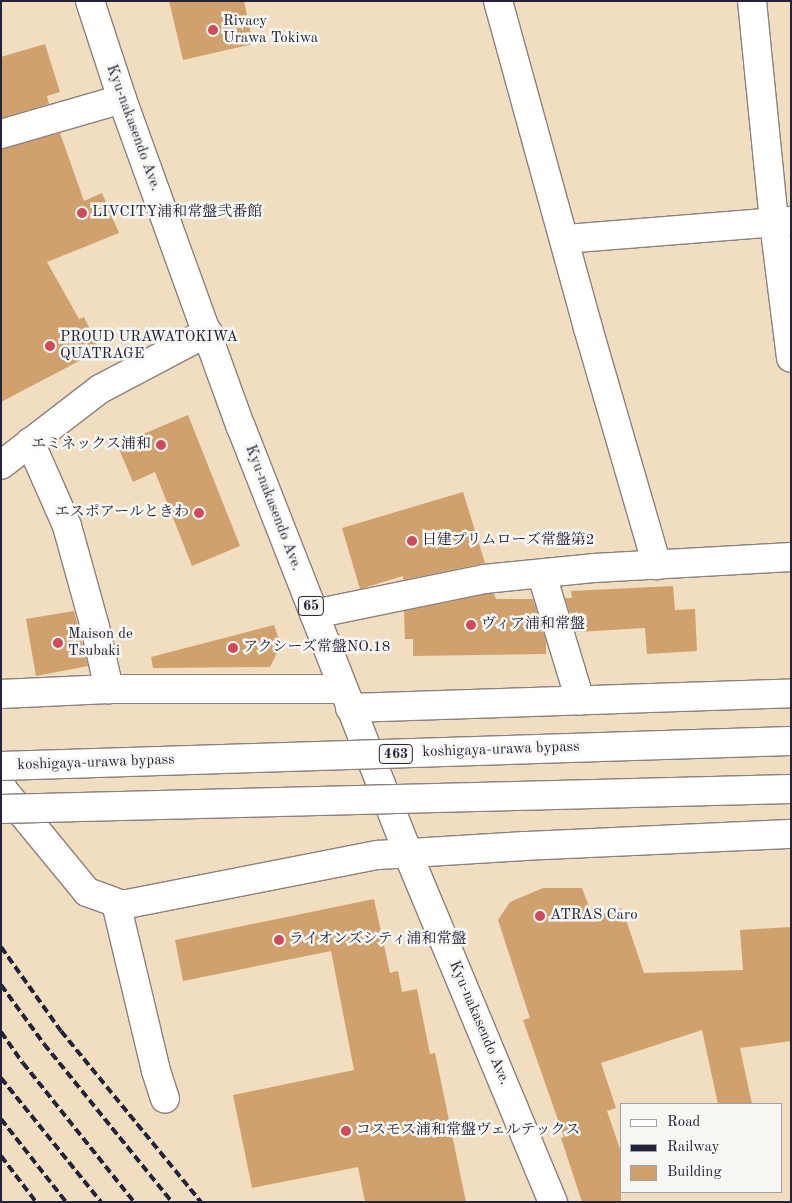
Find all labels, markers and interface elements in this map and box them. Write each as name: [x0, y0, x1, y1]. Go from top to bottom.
place label: Rivacy Urawa Tokiwa: [223, 12, 318, 47]
marker: Rivacy Urawa Tokiwa: [207, 24, 219, 36]
street label: Kyu-nakasendo Ave.: [102, 62, 164, 194]
place label: LIVCITY浦和常盤弐番館: [92, 204, 262, 222]
marker: LIVCITY浦和常盤弐番館: [76, 207, 88, 219]
place label: PROUD URAWATOKIWA QUATRAGE: [60, 328, 238, 363]
marker: PROUD URAWATOKIWA QUATRAGE: [44, 340, 56, 352]
place label: エミネックス浦和: [31, 436, 151, 454]
marker: エミネックス浦和: [155, 439, 167, 451]
street label: Kyu-nakasendo Ave.: [241, 443, 305, 573]
place label: エスポアールときわ: [54, 504, 189, 522]
marker: エスポアールときわ: [193, 507, 205, 519]
place label: 日建プリムローズ常盤第2: [422, 532, 596, 550]
marker: 日建プリムローズ常盤第2: [406, 535, 418, 547]
road number: 65: [297, 594, 325, 618]
place label: ヴィア浦和常盤: [481, 616, 586, 634]
marker: ヴィア浦和常盤: [465, 619, 477, 631]
place label: Maison de Tsubaki: [68, 625, 133, 660]
marker: Maison de Tsubaki: [52, 637, 64, 649]
place label: アクシーズ常盤NO.18: [243, 639, 392, 657]
marker: アクシーズ常盤NO.18: [227, 642, 239, 654]
street label: koshigaya-urawa bypass: [422, 738, 580, 762]
road number: 463: [378, 742, 414, 766]
street label: koshigaya-urawa bypass: [17, 751, 175, 775]
place label: ATRAS Caro: [550, 907, 638, 925]
marker: ATRAS Caro: [534, 910, 546, 922]
place label: ライオンズシティ浦和常盤: [289, 931, 469, 949]
marker: ライオンズシティ浦和常盤: [273, 934, 285, 946]
street label: Kyu-nakasendo Ave.: [445, 958, 513, 1088]
legend: [620, 1103, 782, 1193]
text: Road: [667, 1115, 700, 1130]
place label: コスモス浦和常盤ヴェルテックス: [356, 1122, 581, 1140]
marker: コスモス浦和常盤ヴェルテックス: [340, 1125, 352, 1137]
text: Railway: [667, 1140, 720, 1155]
text: Building: [667, 1165, 722, 1180]

